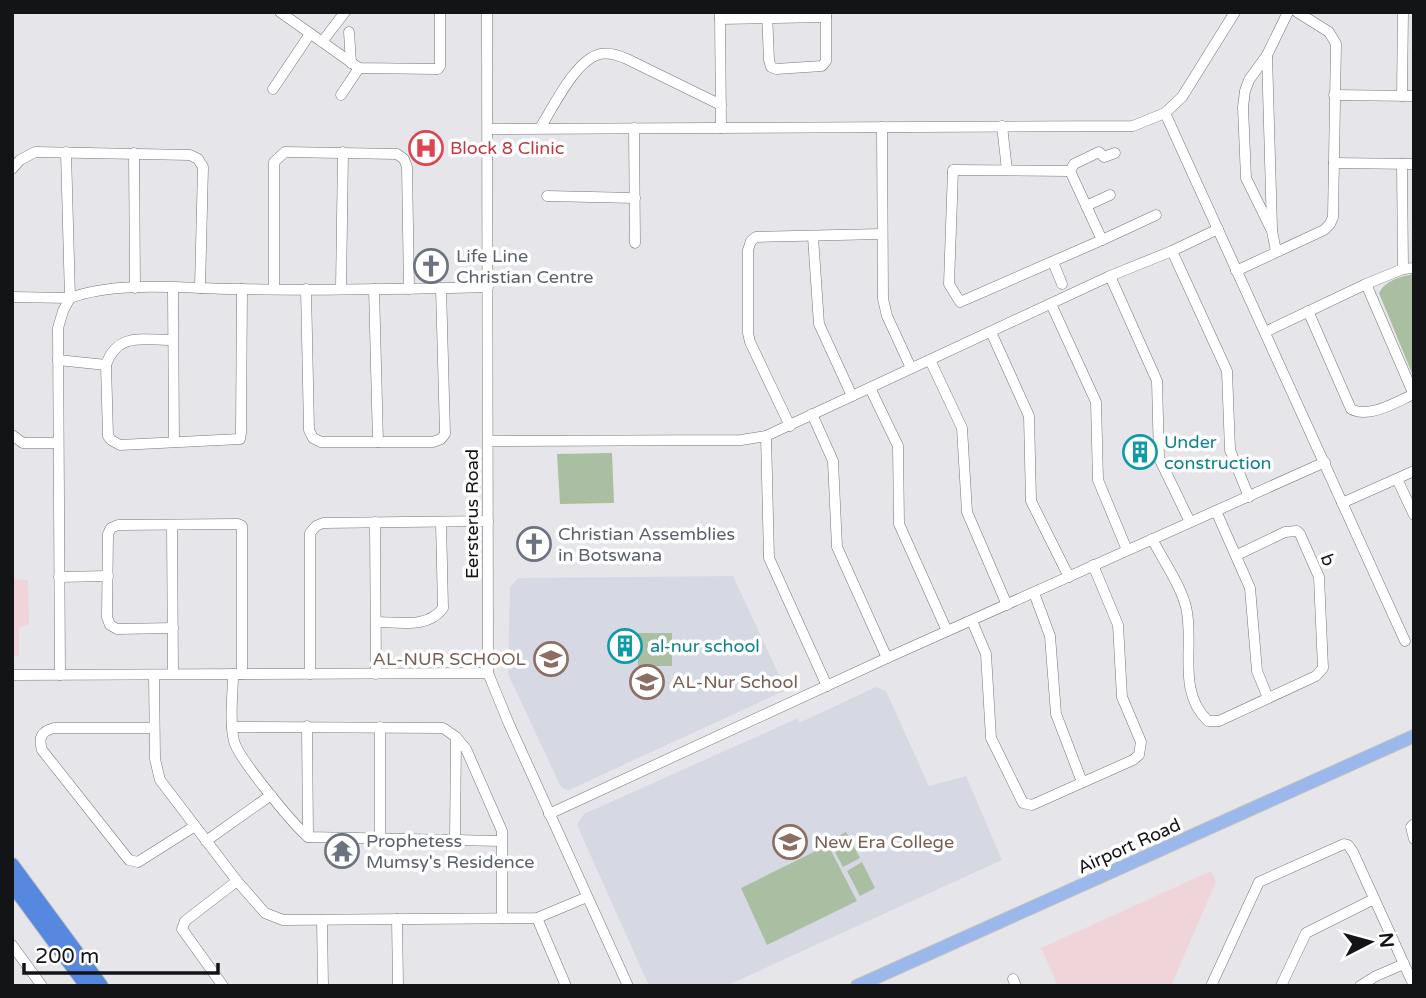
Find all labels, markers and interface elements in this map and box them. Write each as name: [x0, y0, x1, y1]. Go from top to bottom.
hospital icon: Block 8 Clinic: [407, 129, 445, 167]
place label: Block 8 Clinic: [450, 137, 564, 159]
place label: Life Line Christian Centre: [456, 245, 593, 288]
church icon: Life Line Christian Centre: [412, 247, 450, 285]
place label: Under construction: [1164, 431, 1272, 474]
building icon: Under construction: [1121, 433, 1159, 471]
street label: Eersterus Road: [461, 449, 483, 579]
place label: Christian Assemblies in Botswana: [558, 523, 735, 566]
church icon: Christian Assemblies in Botswana: [515, 525, 553, 563]
street label: b: [1316, 551, 1340, 569]
building icon: al-nur school: [606, 627, 644, 665]
place label: al-nur school: [650, 635, 760, 657]
school or university icon: AL-NUR SCHOOL: [532, 640, 570, 678]
place label: AL-NUR SCHOOL: [372, 648, 527, 670]
school or university icon: AL-Nur School: [628, 663, 666, 701]
place label: AL-Nur School: [672, 671, 798, 693]
street label: Airport Road: [1074, 813, 1184, 879]
school or university icon: New Era College: [771, 823, 809, 861]
place label: Prophetess Mumsy's Residence: [366, 830, 535, 873]
place label: New Era College: [814, 831, 954, 853]
temple icon: Prophetess Mumsy's Residence: [323, 832, 361, 870]
north arrow: [1335, 907, 1405, 977]
scale bar: [24, 932, 219, 976]
text: N: [1374, 932, 1398, 949]
text: 200 m: [35, 944, 99, 969]

